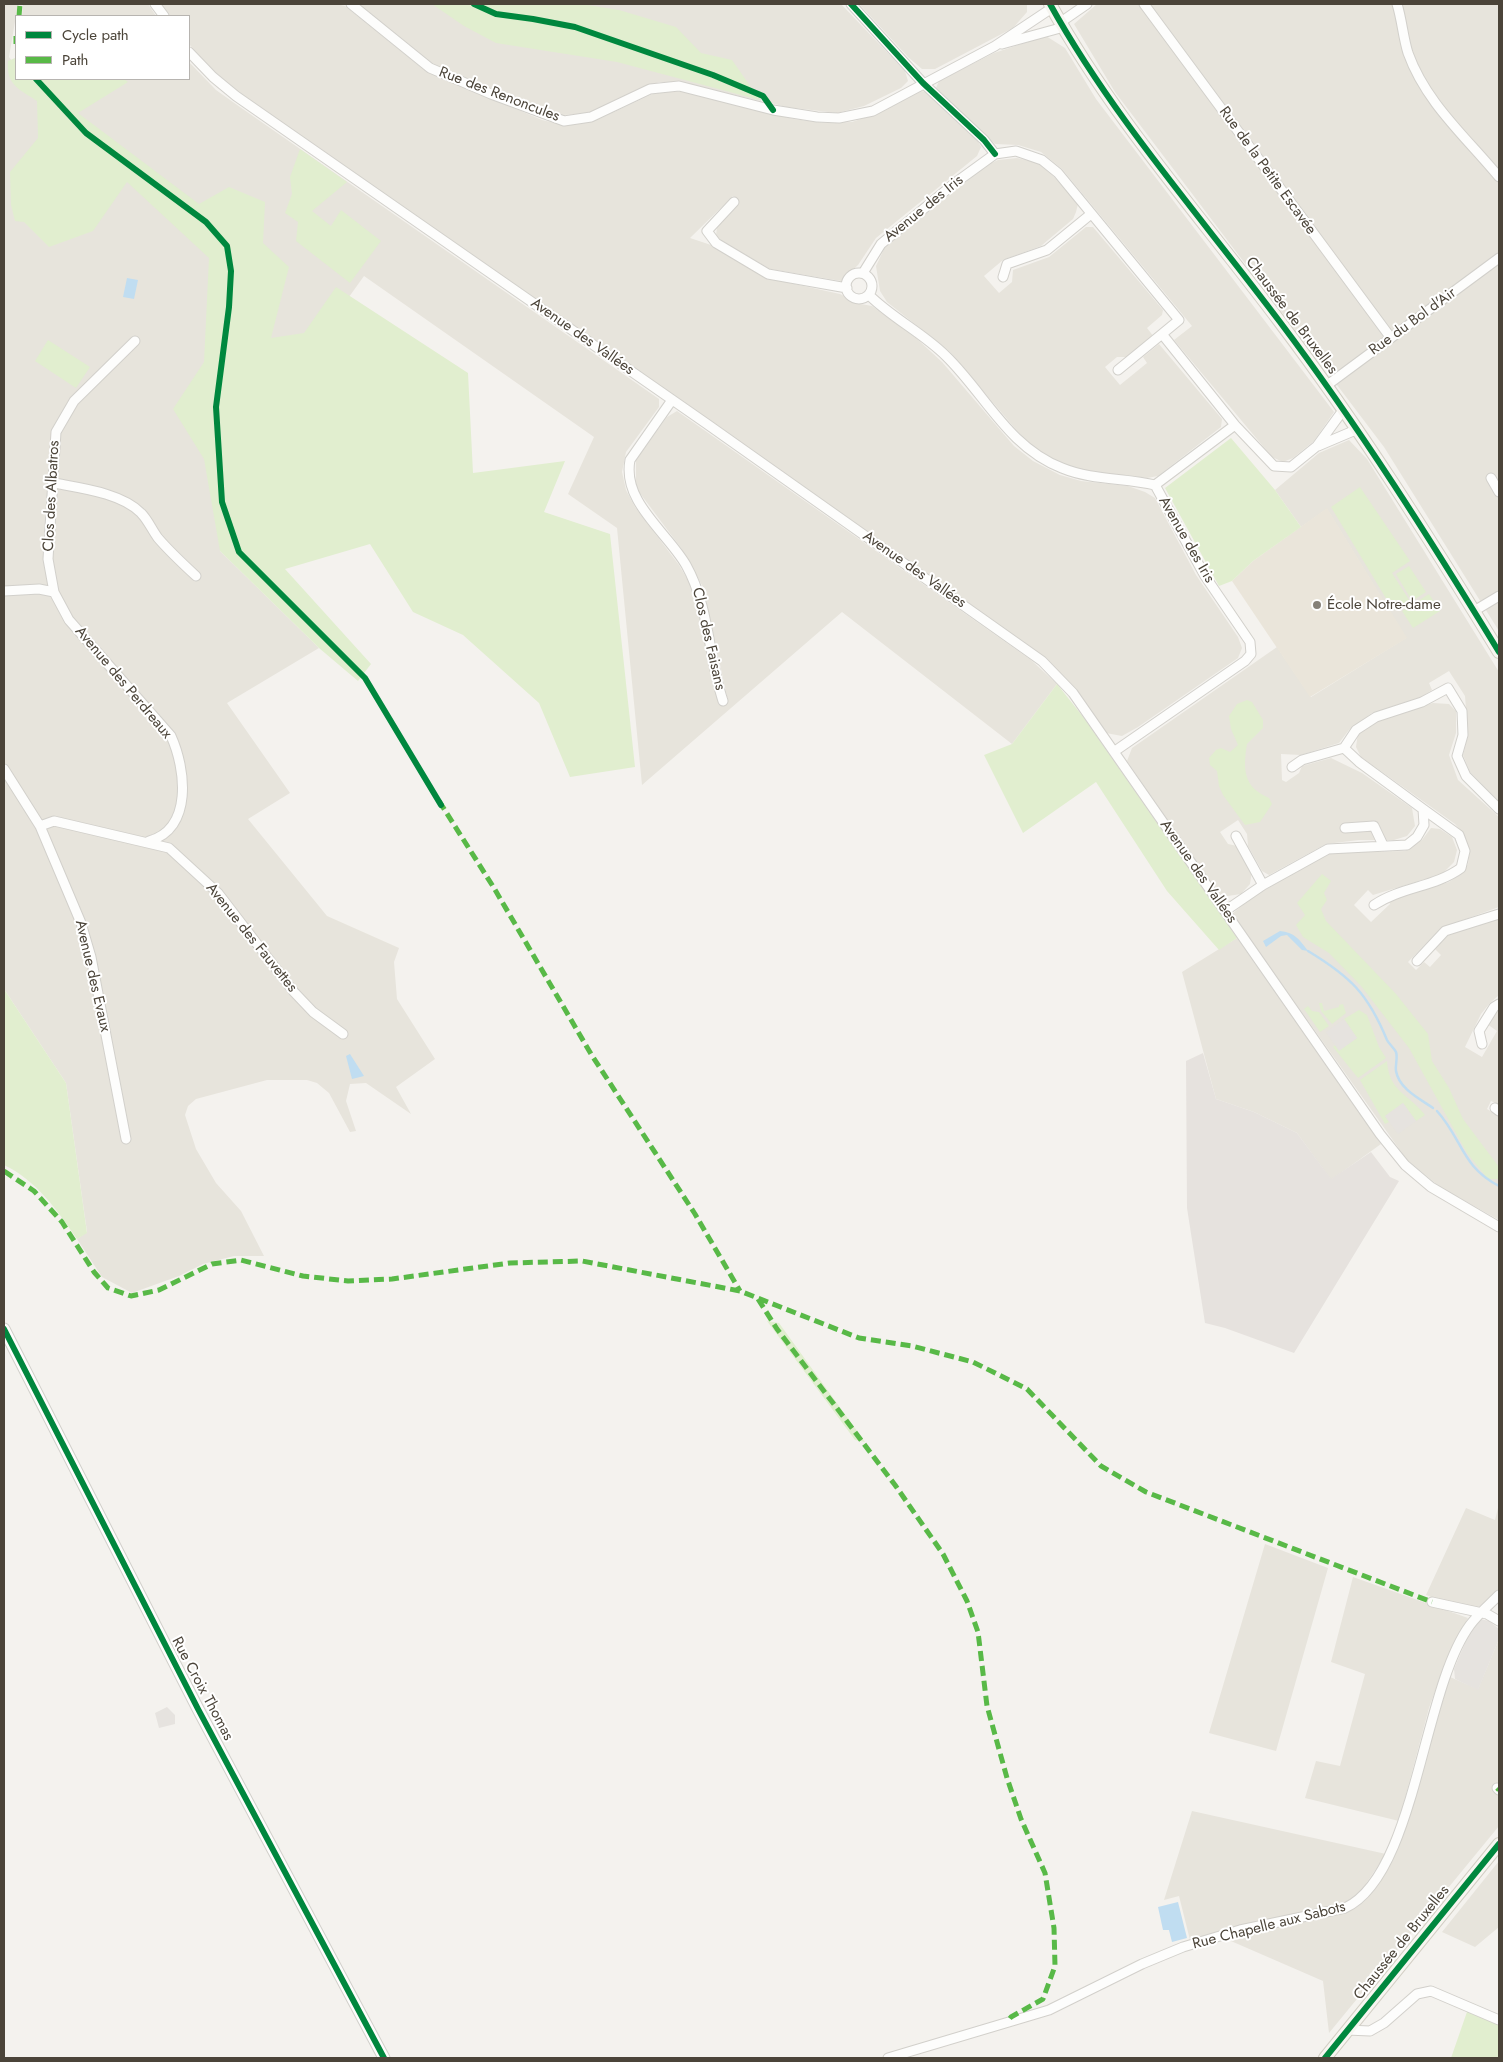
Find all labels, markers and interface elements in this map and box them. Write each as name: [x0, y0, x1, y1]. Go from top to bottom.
legend: [15, 15, 190, 80]
text: Cycle path: [62, 24, 129, 46]
text: Path: [62, 49, 88, 71]
street label: Rue des Renoncules: [436, 64, 562, 126]
street label: Rue de la Petite Escavée: [1215, 104, 1319, 238]
street label: Avenue des Iris: [881, 172, 967, 246]
street label: Chaussée de Bruxelles: [1241, 254, 1341, 378]
street label: Rue du Bol d'Air: [1366, 284, 1460, 360]
street label: Avenue des Vallées: [527, 295, 637, 379]
street label: Clos des Albatros: [40, 440, 64, 552]
street label: Avenue des Iris: [1154, 494, 1218, 586]
street label: Avenue des Vallées: [859, 528, 969, 612]
street label: Clos des Faisans: [687, 586, 729, 692]
place label: École Notre-dame: [1327, 596, 1441, 614]
marker: École Notre-dame: [1311, 599, 1323, 611]
street label: Avenue des Perdreaux: [71, 623, 175, 743]
street label: Avenue des Vallées: [1156, 817, 1240, 927]
street label: Avenue des Fauvettes: [201, 880, 301, 996]
street label: Avenue des Evaux: [70, 918, 114, 1034]
street label: Rue Croix Thomas: [167, 1634, 237, 1744]
street label: Chaussée de Bruxelles: [1350, 1882, 1454, 2004]
street label: Rue Chapelle aux Sabots: [1191, 1898, 1347, 1954]

